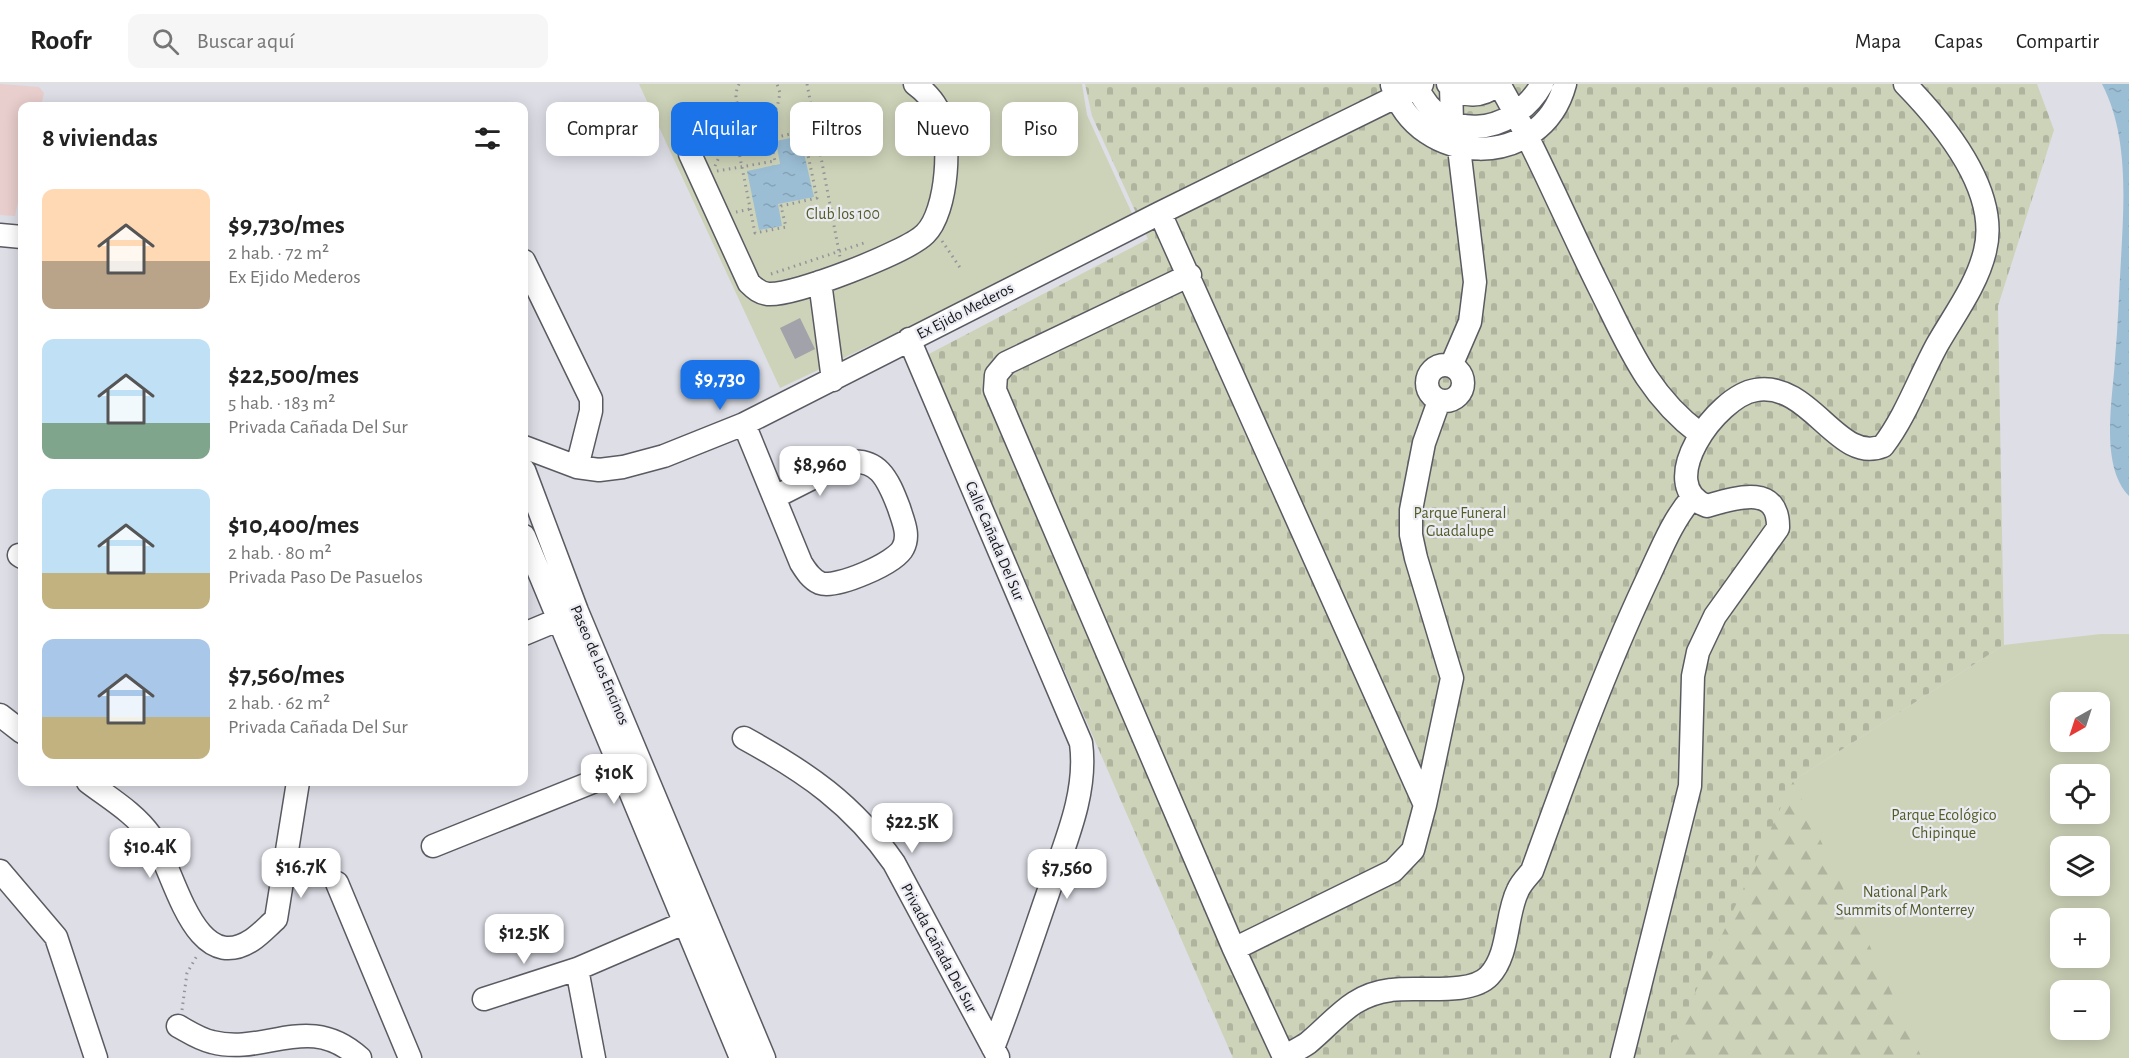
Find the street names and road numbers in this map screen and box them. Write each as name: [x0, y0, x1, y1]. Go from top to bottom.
street label: Ex Ejido Mederos: [914, 280, 1016, 343]
street label: Calle Cañada Del Sur: [963, 479, 1028, 604]
street label: Paseo de Los Encinos: [568, 603, 632, 727]
street label: Privada Cañada Del Sur: [898, 881, 980, 1016]

